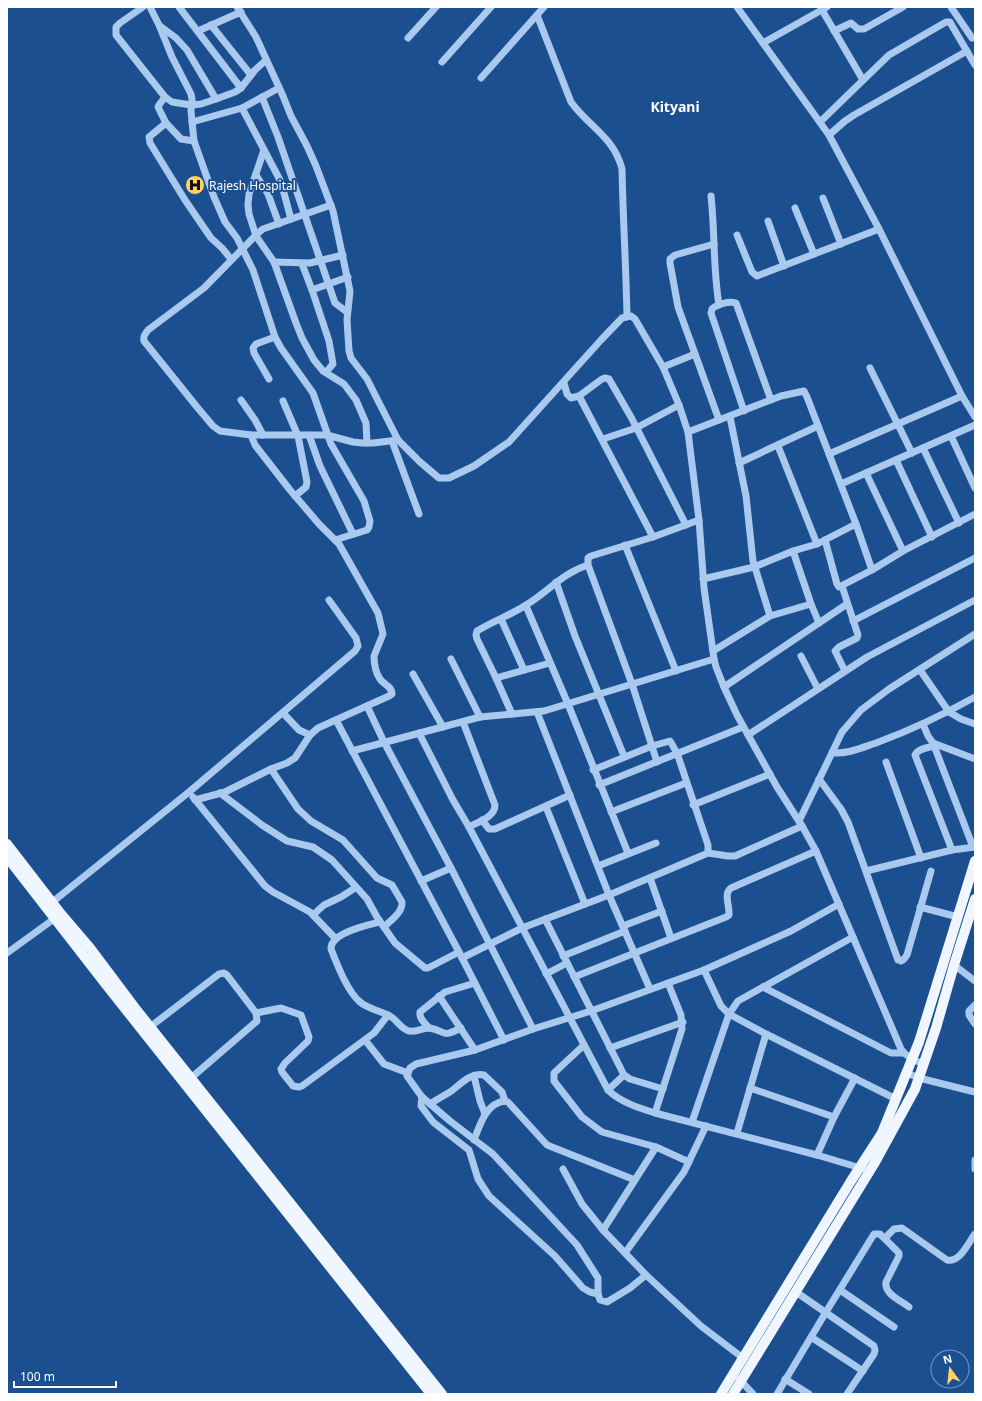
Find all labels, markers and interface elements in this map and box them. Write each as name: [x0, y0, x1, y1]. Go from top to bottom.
district label: Kityani: [650, 97, 700, 116]
hospital icon: Rajesh Hospital: [184, 174, 206, 196]
place label: Rajesh Hospital: [209, 177, 296, 194]
north arrow: [930, 1349, 970, 1389]
text: N: [941, 1350, 954, 1367]
scale bar: [14, 1363, 116, 1389]
text: 100 m: [20, 1368, 55, 1385]

